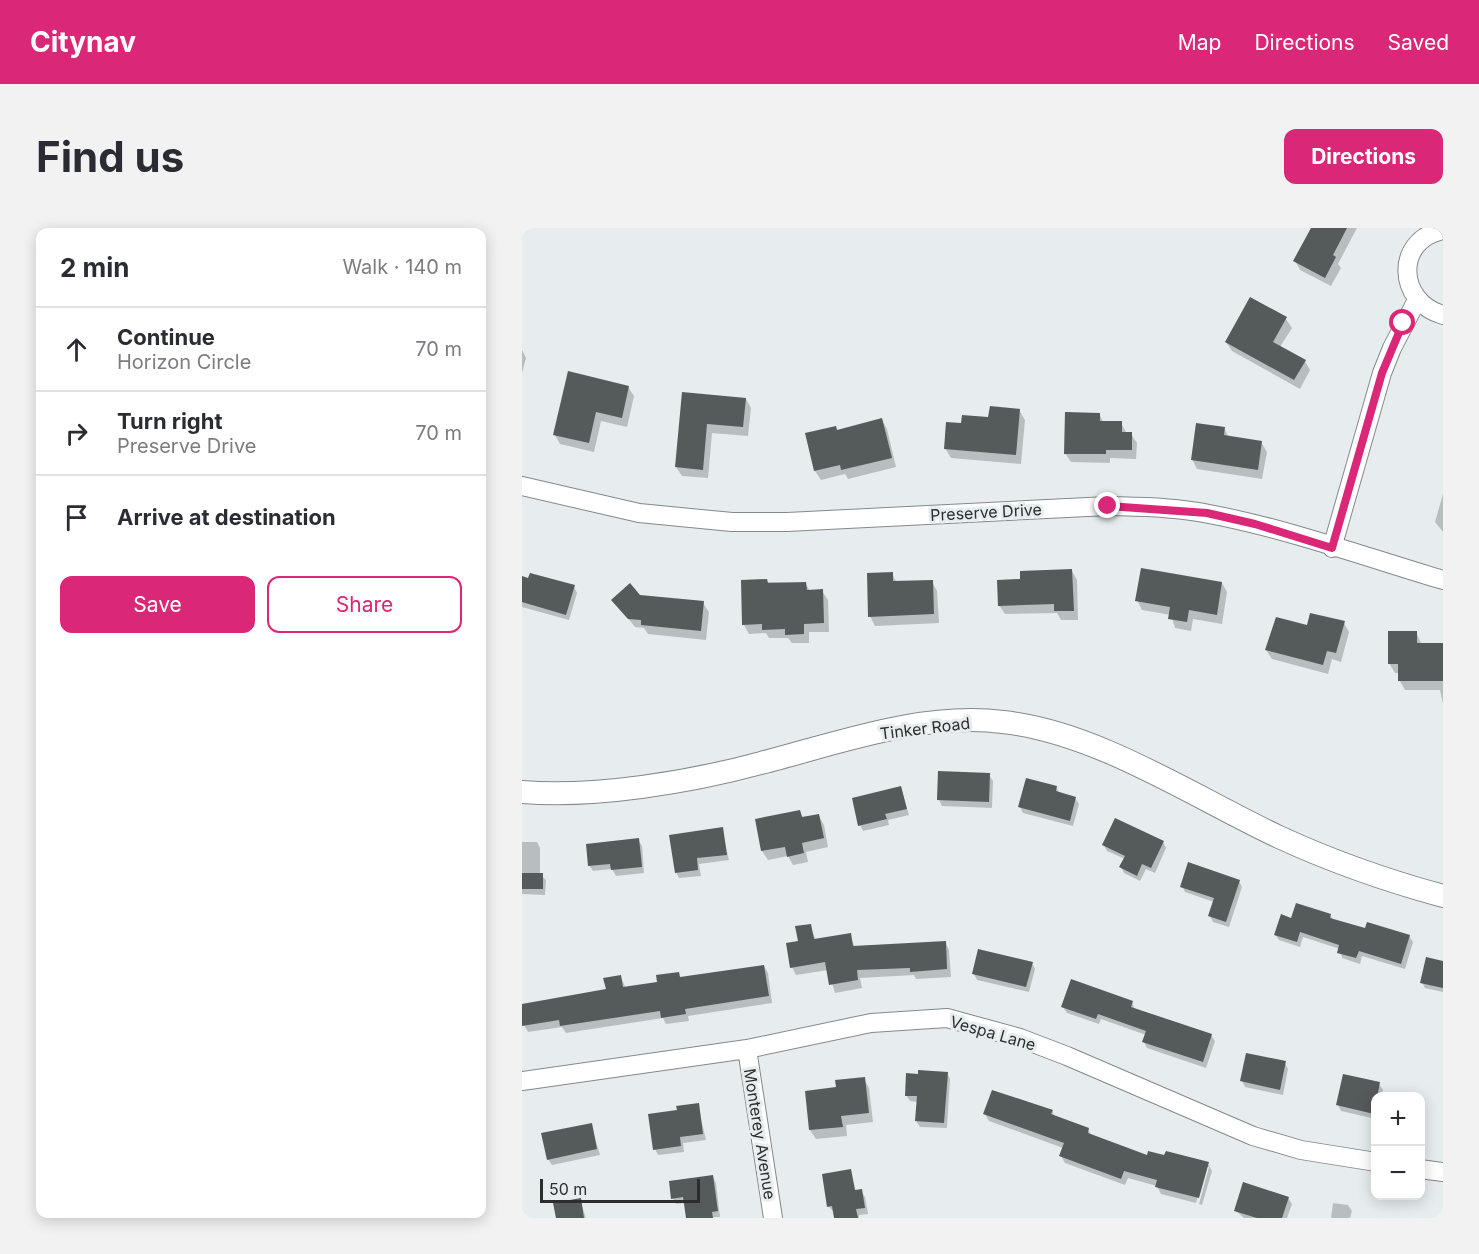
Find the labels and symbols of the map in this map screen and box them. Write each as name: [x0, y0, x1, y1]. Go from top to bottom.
route start: [1389, 309, 1415, 335]
route end: [1094, 492, 1120, 518]
street label: Preserve Drive: [930, 499, 1042, 525]
street label: Tinker Road: [879, 713, 971, 743]
street label: Vespa Lane: [948, 1011, 1038, 1055]
street label: Monterey Avenue: [740, 1067, 780, 1201]
scale bar: [540, 1176, 700, 1204]

